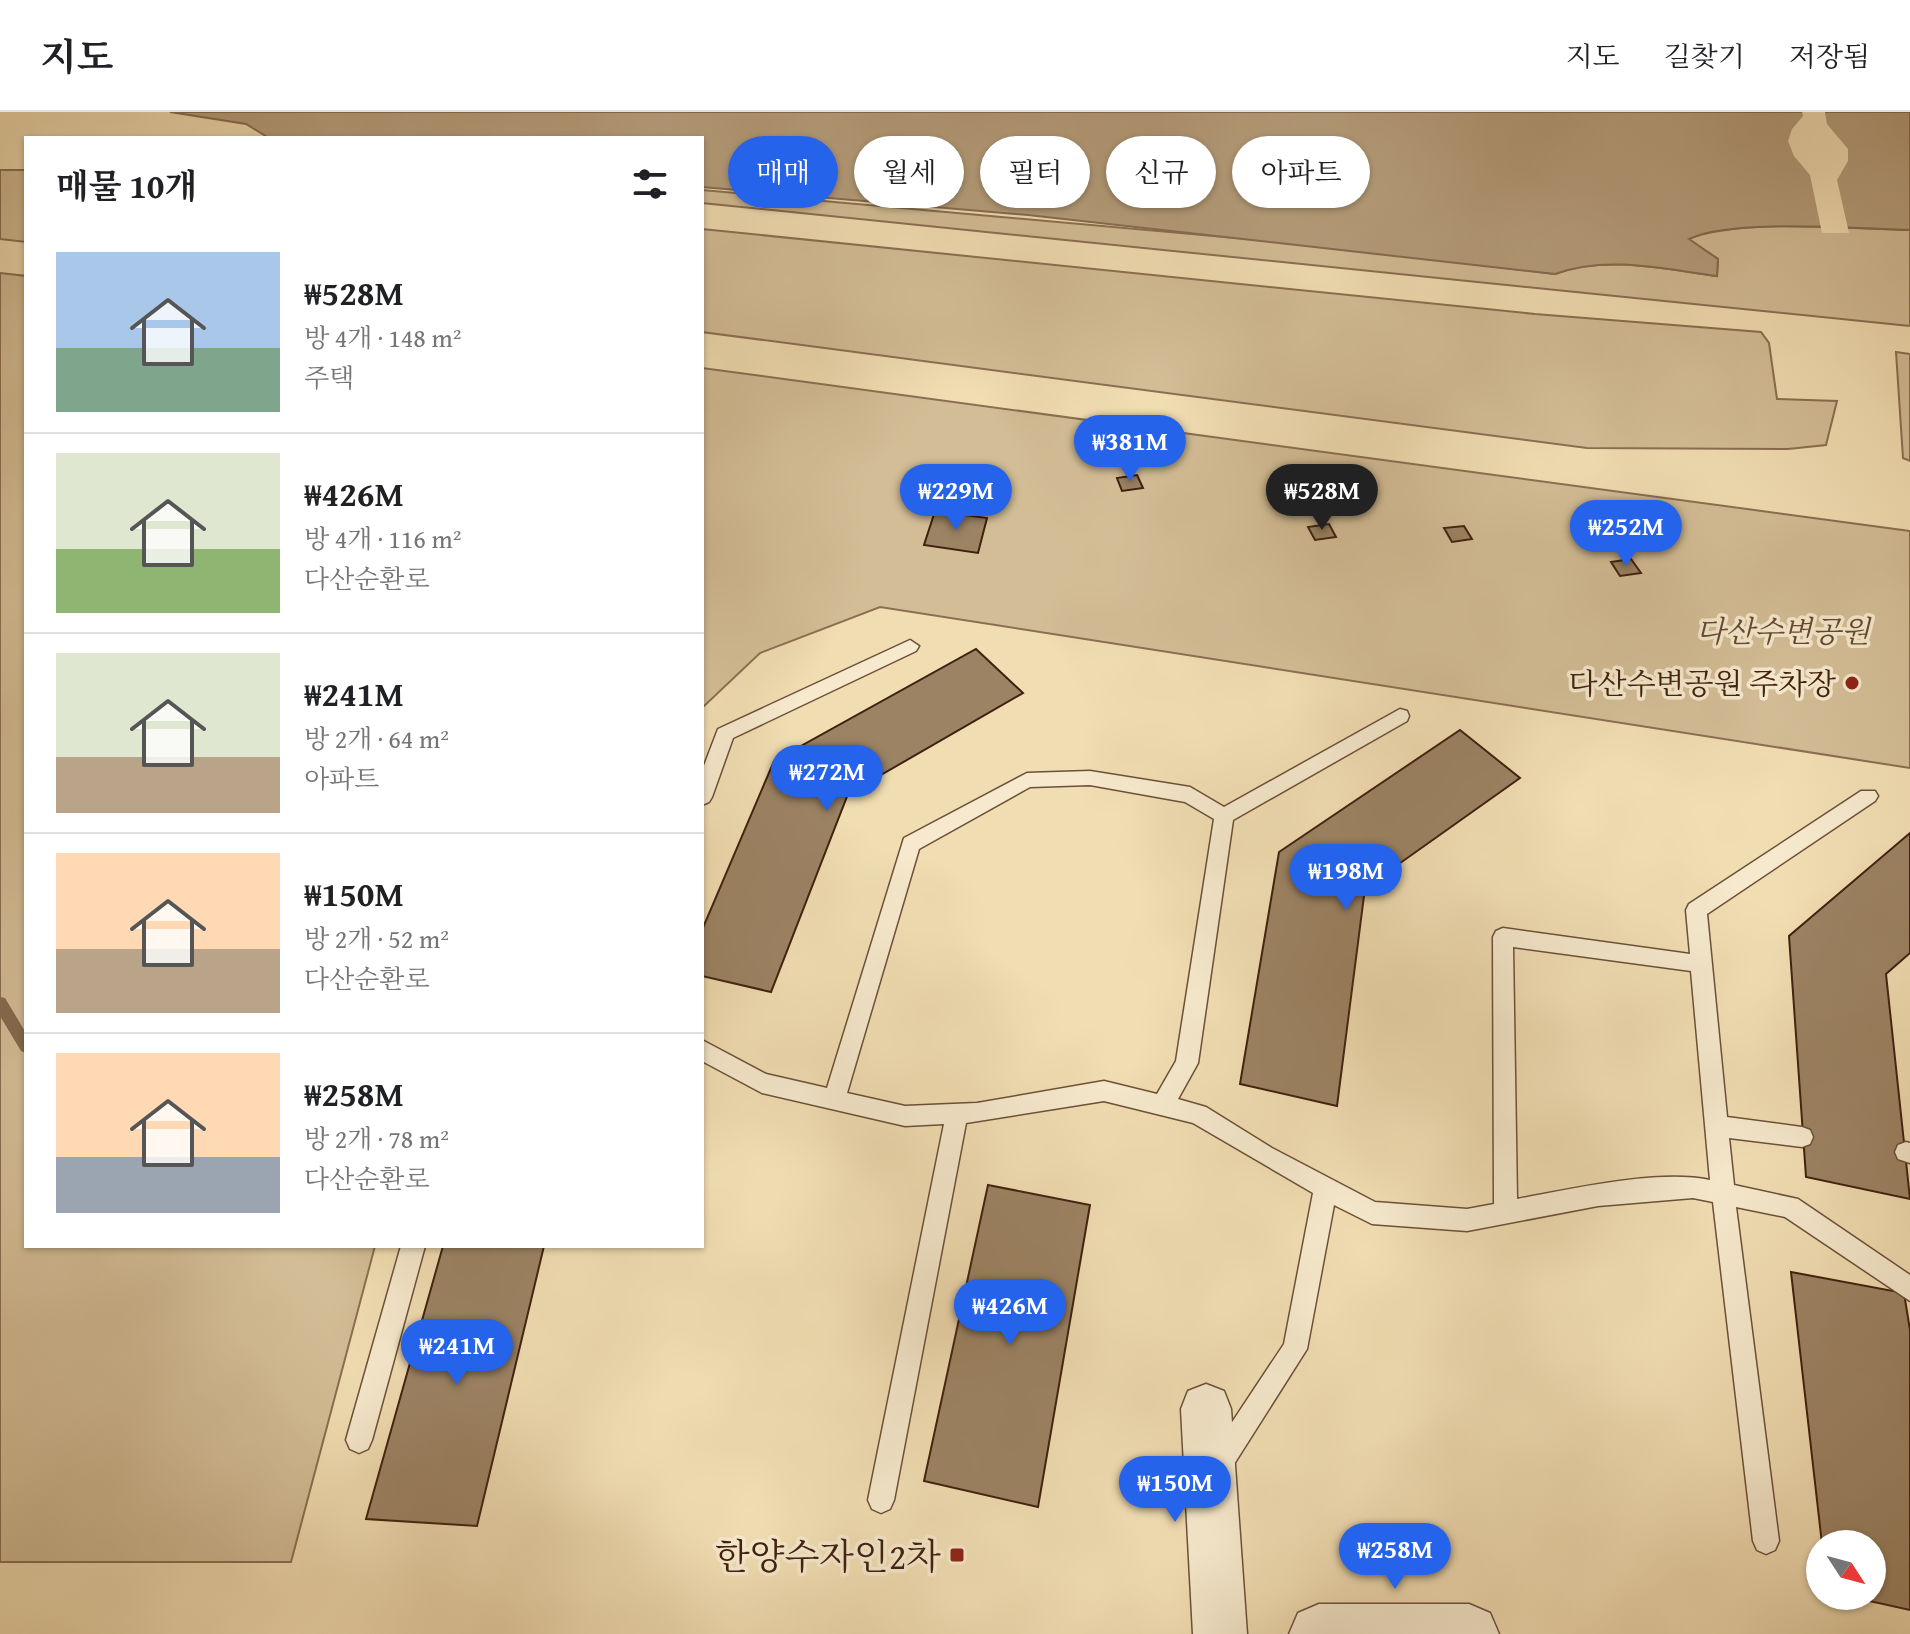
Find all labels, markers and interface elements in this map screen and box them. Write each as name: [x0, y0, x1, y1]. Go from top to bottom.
text: 지도: [40, 28, 113, 84]
text: 지도: [1566, 35, 1620, 76]
text: 길찾기: [1664, 35, 1745, 76]
text: 저장됨: [1789, 35, 1870, 76]
chip: 매매: [728, 136, 838, 208]
chip: 월세: [854, 136, 964, 208]
chip: 필터: [980, 136, 1090, 208]
chip: 신규: [1106, 136, 1216, 208]
chip: 아파트: [1232, 136, 1370, 208]
text: 매물 10개: [56, 161, 197, 210]
icon: filters: [628, 162, 672, 206]
text: ₩528M: [304, 268, 404, 317]
icon: home: [120, 284, 216, 380]
text: 방 4개 · 148 m²: [304, 318, 462, 357]
text: 주택: [304, 358, 354, 397]
pin: ₩381M: [1074, 415, 1186, 483]
text: ₩381M: [1092, 421, 1168, 460]
pin: ₩229M: [900, 464, 1012, 532]
pin: ₩528M: [1266, 464, 1378, 532]
text: ₩426M: [304, 469, 404, 518]
text: ₩229M: [918, 470, 994, 509]
text: ₩528M: [1284, 470, 1360, 509]
icon: home: [120, 485, 216, 581]
pin: ₩252M: [1570, 500, 1682, 568]
text: ₩252M: [1588, 506, 1664, 545]
text: 방 4개 · 116 m²: [304, 519, 462, 558]
text: 다산순환로: [304, 559, 430, 598]
park label: 다산수변공원: [1696, 609, 1872, 653]
place label: 다산수변공원 주차장: [1569, 661, 1836, 705]
text: ₩241M: [304, 669, 404, 718]
marker: 다산수변공원 주차장: [1843, 674, 1861, 692]
icon: home: [120, 685, 216, 781]
text: 방 2개 · 64 m²: [304, 719, 449, 758]
pin: ₩272M: [771, 745, 883, 813]
text: ₩272M: [789, 751, 865, 790]
text: 아파트: [304, 759, 379, 798]
pin: ₩198M: [1290, 844, 1402, 912]
text: ₩198M: [1308, 850, 1384, 889]
text: ₩150M: [304, 869, 404, 918]
icon: home: [120, 885, 216, 981]
text: 방 2개 · 52 m²: [304, 919, 449, 958]
text: 다산순환로: [304, 959, 430, 998]
text: ₩258M: [304, 1069, 404, 1118]
icon: home: [120, 1085, 216, 1181]
text: 방 2개 · 78 m²: [304, 1119, 449, 1158]
text: 다산순환로: [304, 1159, 430, 1198]
pin: ₩426M: [954, 1279, 1066, 1347]
text: ₩426M: [972, 1285, 1048, 1324]
pin: ₩241M: [401, 1319, 513, 1387]
text: ₩241M: [419, 1325, 495, 1364]
pin: ₩150M: [1119, 1456, 1231, 1524]
text: ₩150M: [1137, 1462, 1213, 1501]
pin: ₩258M: [1339, 1523, 1451, 1591]
place label: 한양수자인2차: [715, 1529, 941, 1582]
text: ₩258M: [1357, 1529, 1433, 1568]
north arrow: [1806, 1530, 1886, 1610]
map controls: [1806, 1530, 1886, 1610]
marker: 한양수자인2차: [948, 1546, 966, 1564]

